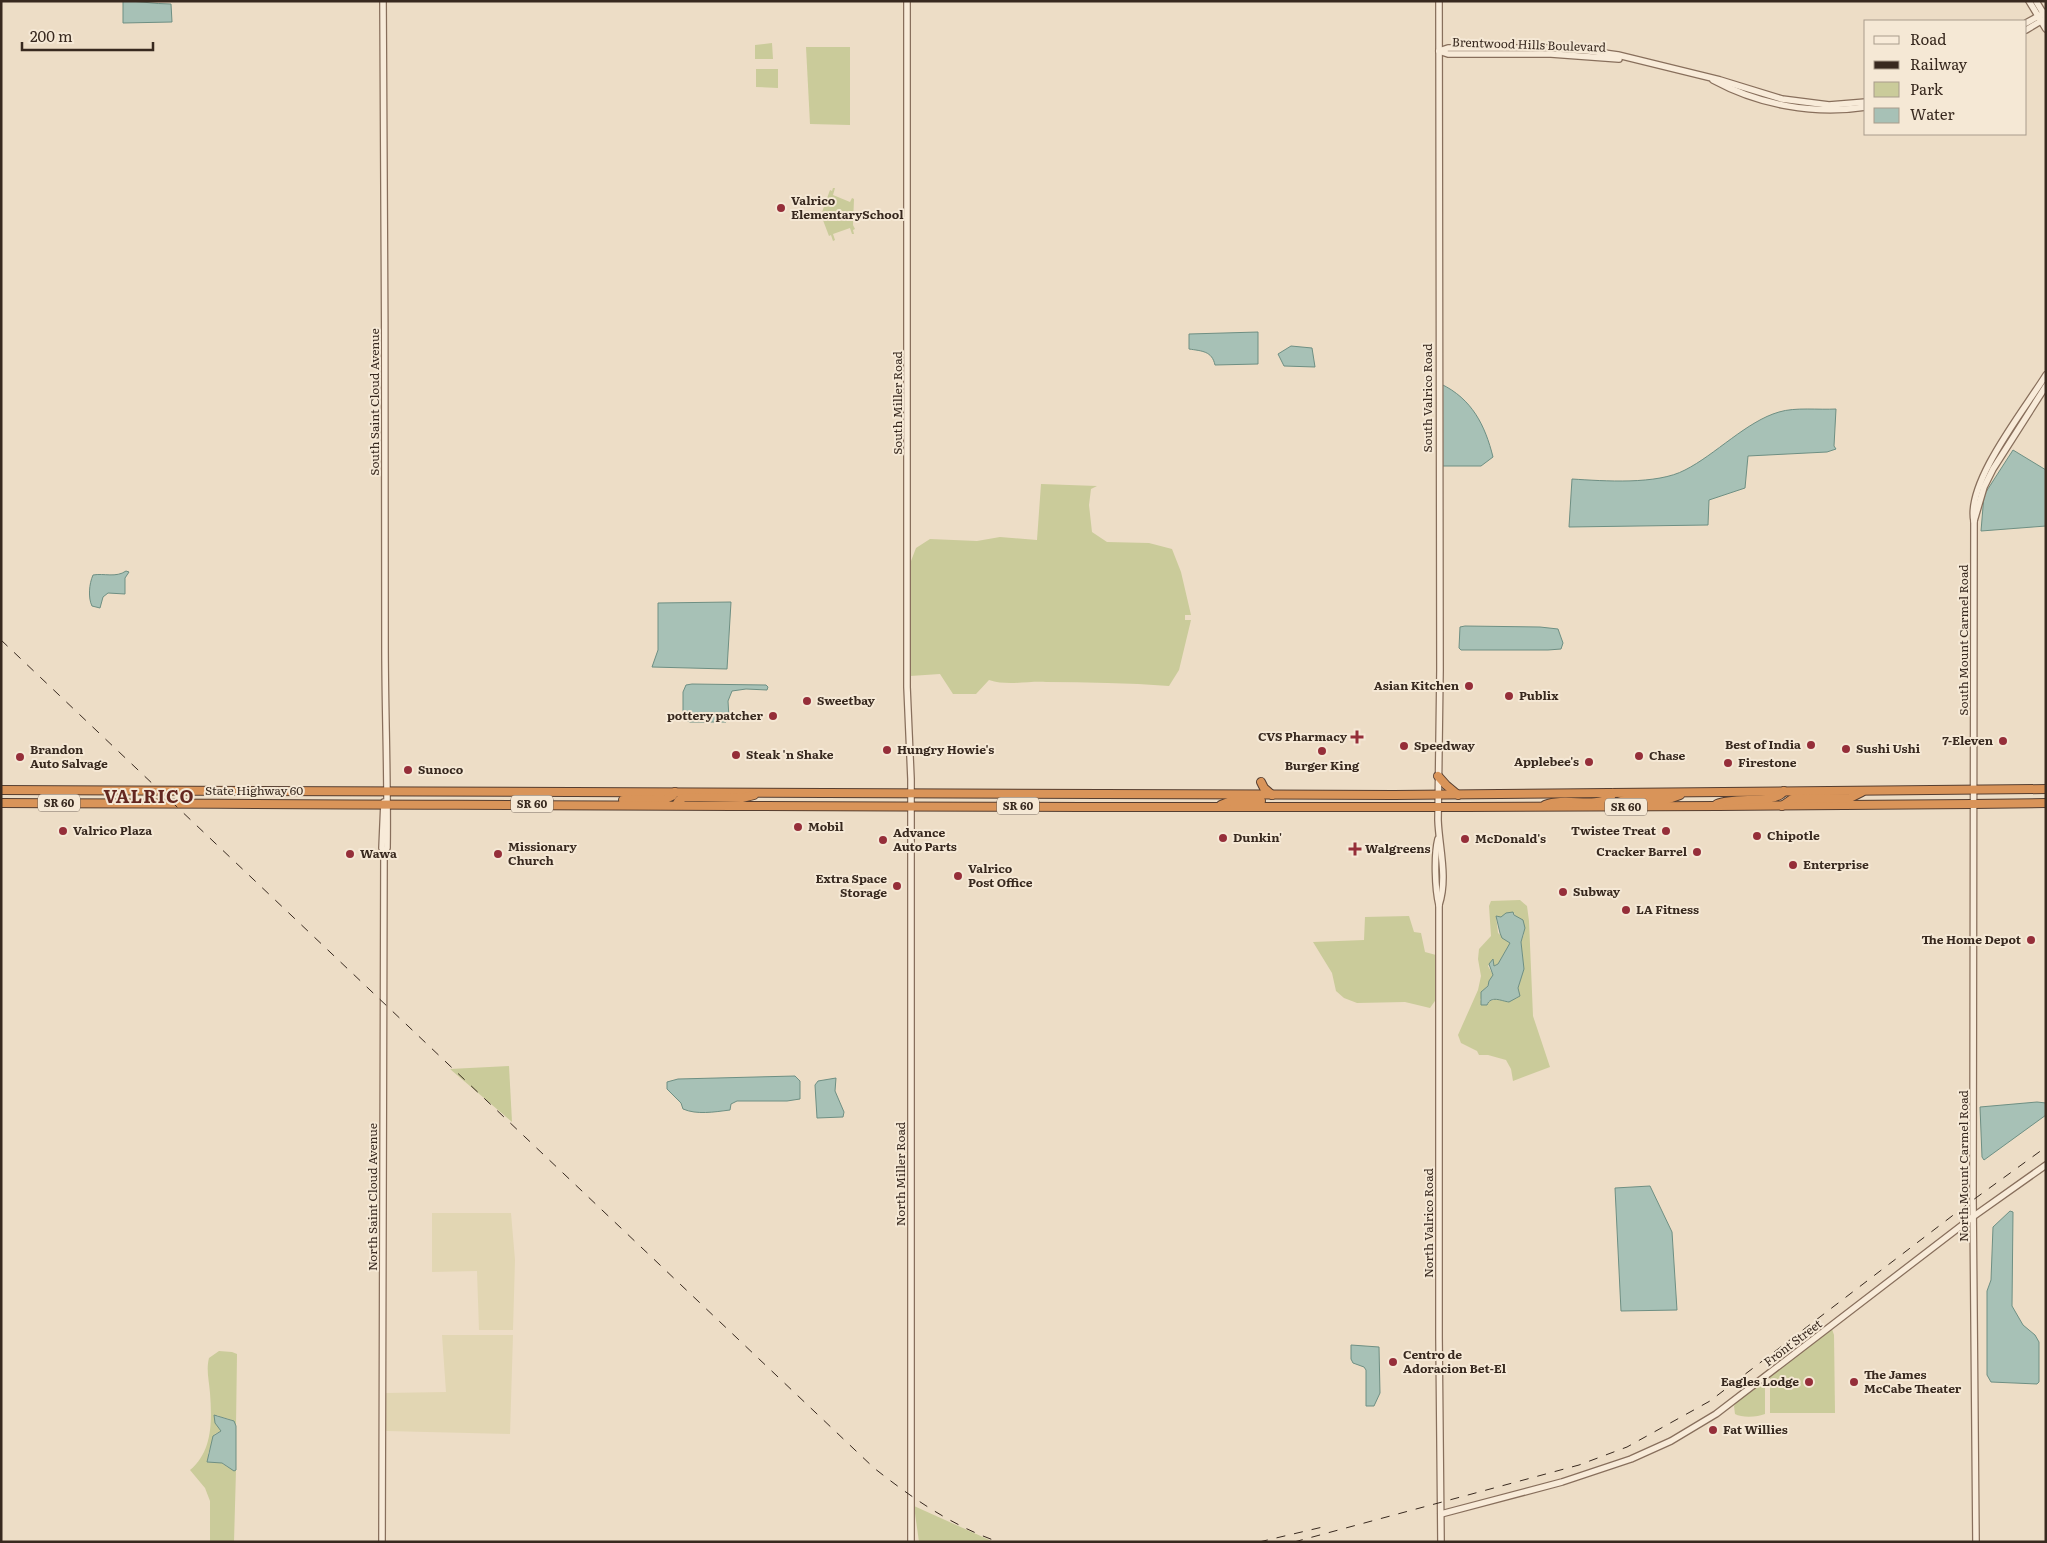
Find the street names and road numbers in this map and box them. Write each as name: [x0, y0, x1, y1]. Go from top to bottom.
street label: Brentwood Hills Boulevard: [1452, 32, 1607, 56]
street label: South Saint Cloud Avenue: [365, 328, 383, 476]
street label: South Valrico Road: [1418, 343, 1436, 453]
street label: South Miller Road: [888, 350, 906, 455]
street label: South Mount Carmel Road: [1954, 564, 1972, 716]
street label: State Highway 60: [205, 781, 303, 799]
road number: SR 60: [38, 794, 80, 811]
road number: SR 60: [511, 796, 553, 812]
road number: SR 60: [997, 798, 1039, 814]
road number: SR 60: [1605, 799, 1647, 816]
street label: North Mount Carmel Road: [1954, 1089, 1972, 1242]
street label: North Miller Road: [891, 1121, 909, 1226]
street label: North Saint Cloud Avenue: [363, 1123, 381, 1271]
street label: North Valrico Road: [1419, 1167, 1437, 1278]
street label: Front Street: [1760, 1314, 1825, 1370]

